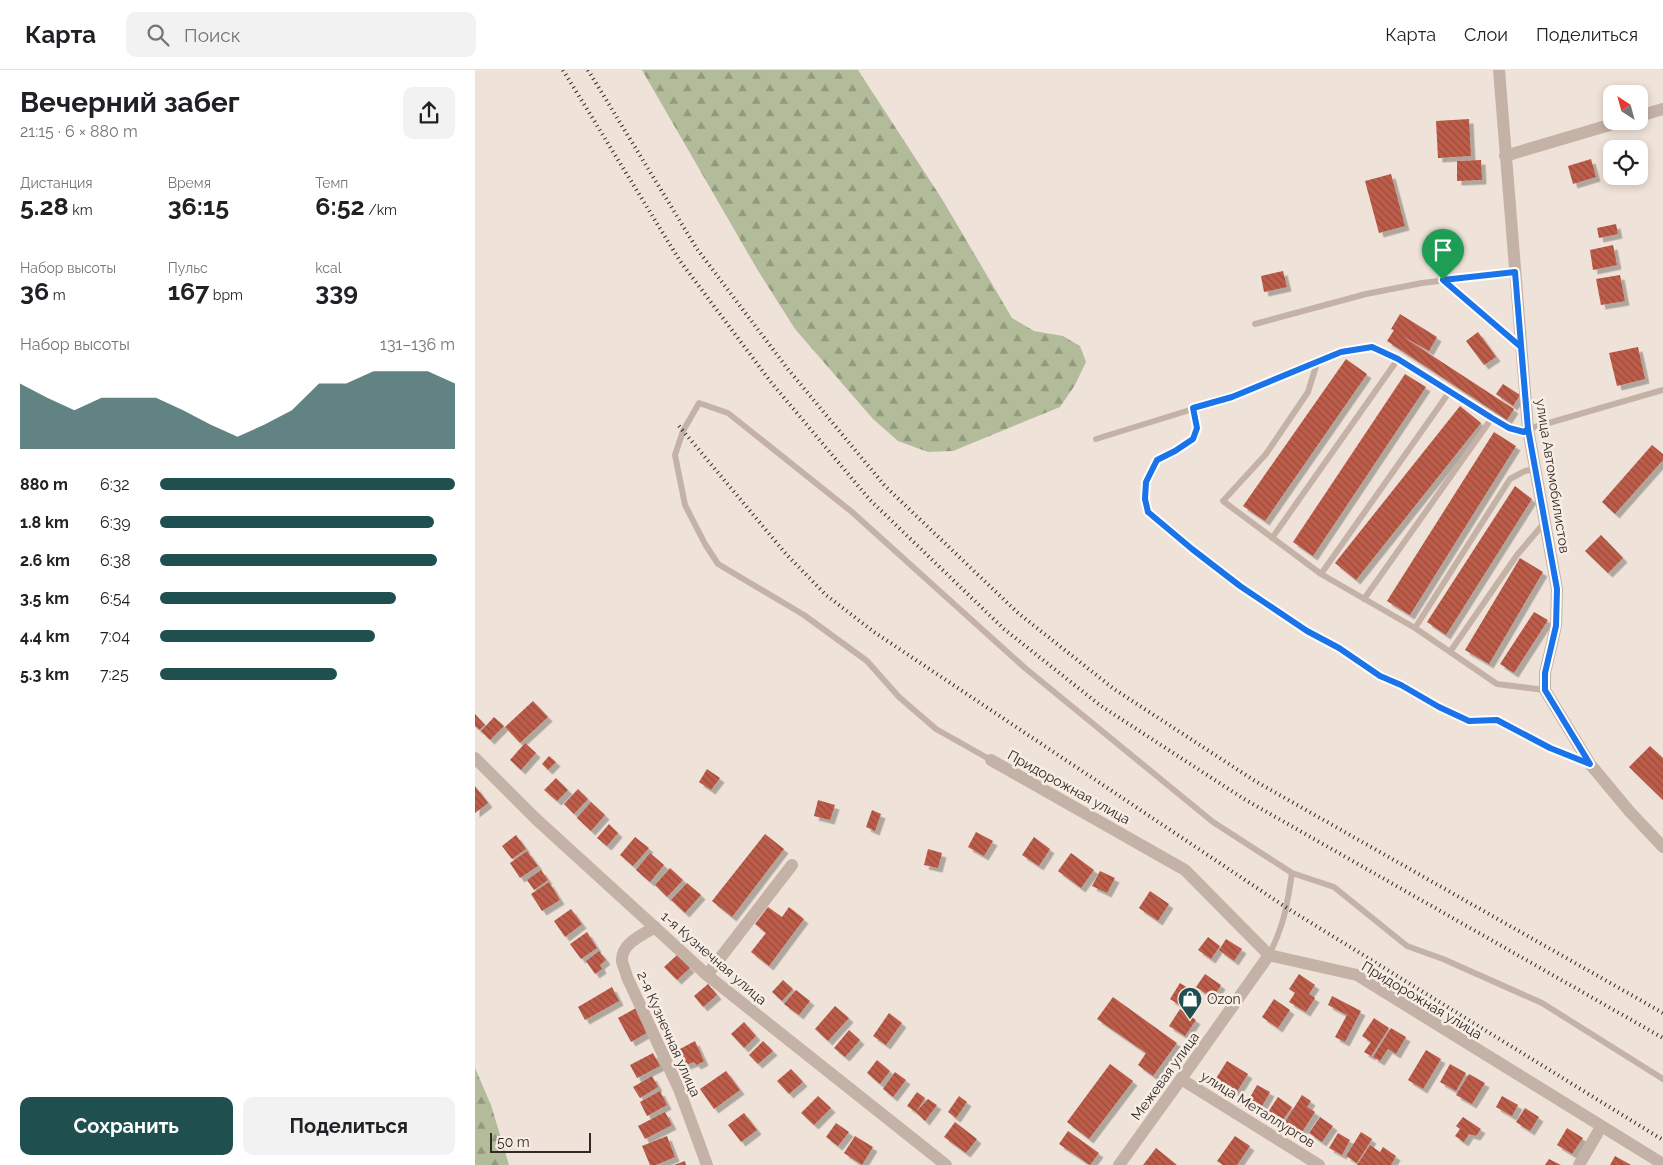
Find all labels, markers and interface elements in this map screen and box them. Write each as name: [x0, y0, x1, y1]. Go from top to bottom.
search box: [126, 12, 476, 57]
text: Карта: [25, 20, 96, 49]
icon: search: [144, 21, 172, 49]
text: Поиск: [184, 24, 241, 46]
text: Карта: [1385, 24, 1436, 45]
text: Слои: [1464, 24, 1508, 45]
text: Поделиться: [1536, 24, 1638, 45]
north arrow: [1603, 85, 1647, 130]
map controls: [1603, 85, 1648, 185]
text: Вечерний забег: [20, 86, 240, 119]
button: share: [403, 87, 455, 139]
text: 21:15 · 6 × 880 m: [20, 122, 138, 141]
button: locate: [1603, 140, 1648, 185]
text: Дистанция: [20, 175, 93, 191]
text: Время: [168, 175, 211, 191]
text: Темп: [315, 175, 348, 191]
text: 5.28: [20, 191, 69, 221]
text: 36:15: [168, 191, 229, 221]
text: 6:52: [315, 191, 365, 221]
text: km: [69, 202, 93, 218]
text: /km: [365, 202, 397, 218]
pin: [1422, 229, 1464, 280]
icon: arrive: [1429, 236, 1457, 264]
text: Набор высоты: [20, 260, 116, 276]
text: Пульс: [168, 260, 208, 276]
text: kcal: [315, 260, 342, 276]
text: 36: [20, 276, 49, 306]
text: 167: [168, 276, 209, 306]
text: 339: [315, 276, 358, 306]
text: m: [49, 287, 66, 303]
text: bpm: [209, 287, 243, 303]
text: Набор высоты: [20, 335, 130, 354]
text: 131–136 m: [380, 335, 455, 354]
street label: улица Автомобилистов: [1533, 398, 1573, 554]
text: 880 m: [20, 475, 68, 494]
text: 6:32: [100, 475, 130, 494]
text: 1.8 km: [20, 513, 69, 532]
text: 6:39: [100, 513, 131, 532]
text: 2.6 km: [20, 551, 70, 570]
text: 6:38: [100, 551, 131, 570]
text: 3.5 km: [20, 589, 69, 608]
text: 6:54: [100, 589, 130, 608]
text: 4.4 km: [20, 627, 70, 646]
text: 7:04: [100, 627, 130, 646]
text: 5.3 km: [20, 665, 69, 684]
text: 7:25: [100, 665, 129, 684]
street label: Придорожная улица: [1005, 747, 1133, 827]
street label: 1-я Кузнечная улица: [658, 908, 770, 1008]
street label: Придорожная улица: [1359, 958, 1485, 1042]
street label: 2-я Кузнечная улица: [634, 969, 704, 1099]
shop icon: Ozon: [1177, 986, 1203, 1020]
place label: Ozon: [1207, 991, 1241, 1007]
street label: Межевая улица: [1128, 1029, 1202, 1123]
street label: улица Металлургов: [1198, 1067, 1318, 1151]
button: Сохранить: [20, 1097, 233, 1155]
button: Поделиться: [243, 1097, 455, 1155]
scale bar: [490, 1130, 591, 1153]
text: 50 m: [497, 1134, 530, 1150]

